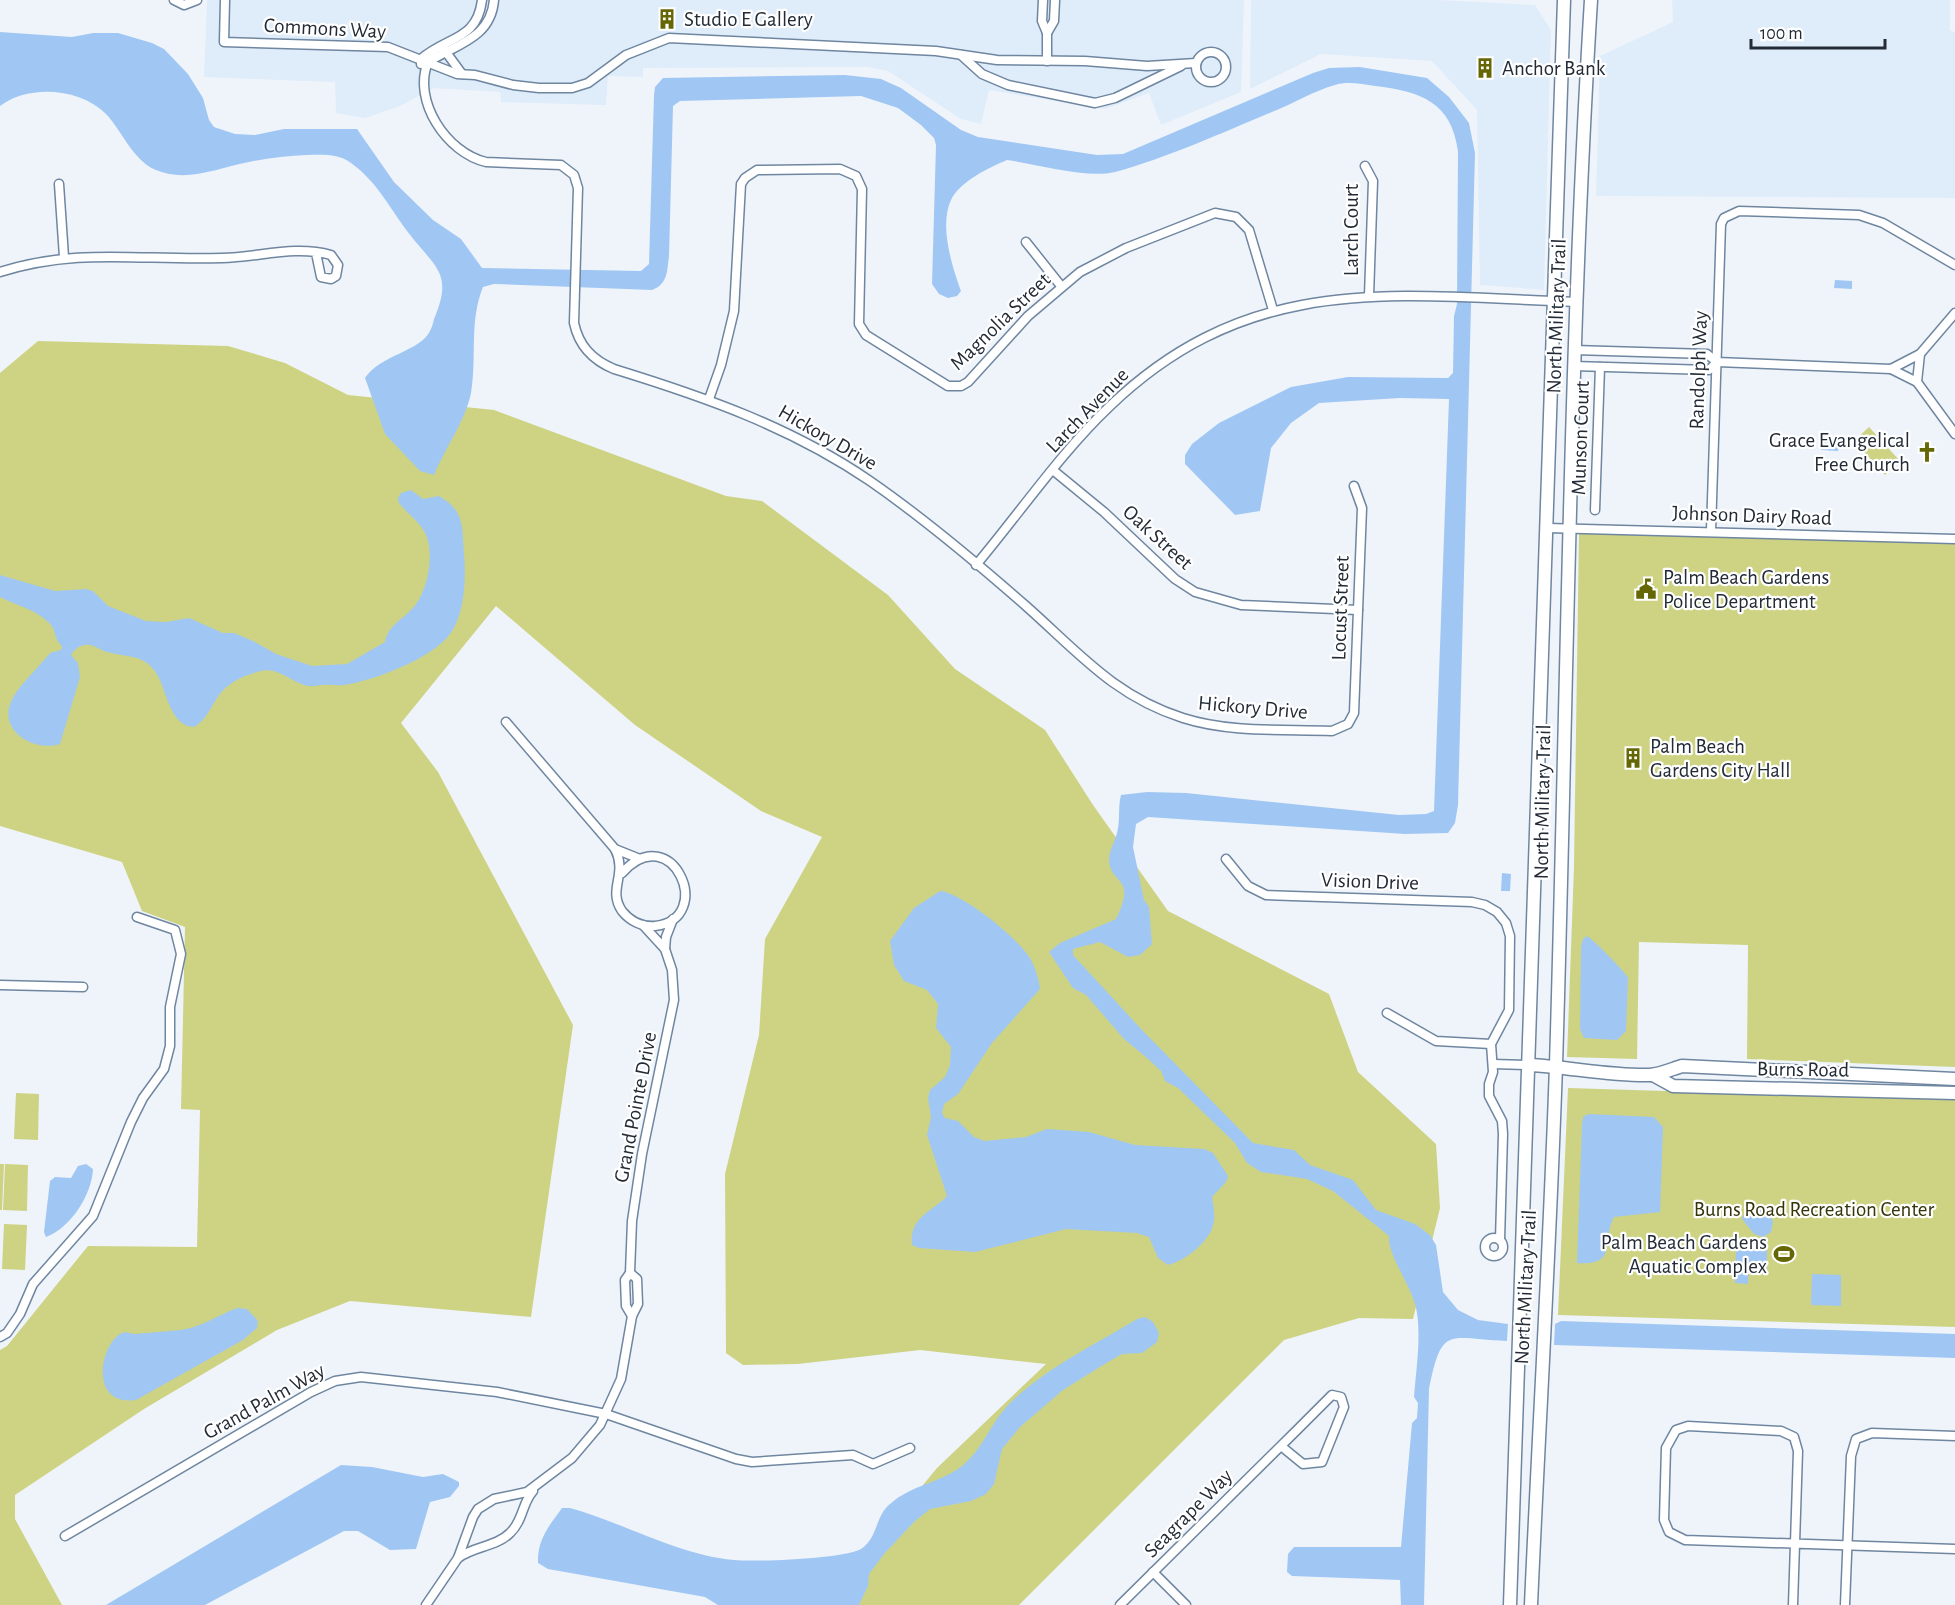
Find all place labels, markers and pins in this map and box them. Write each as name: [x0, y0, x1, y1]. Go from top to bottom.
building icon: Studio E Gallery: [655, 7, 679, 31]
place label: Studio E Gallery: [684, 9, 813, 30]
building icon: Anchor Bank: [1473, 56, 1497, 80]
place label: Anchor Bank: [1502, 58, 1606, 79]
place label: Grace Evangelical Free Church: [1769, 430, 1910, 475]
church icon: Grace Evangelical Free Church: [1915, 440, 1939, 464]
place label: Palm Beach Gardens Police Department: [1663, 567, 1829, 612]
public building icon: Palm Beach Gardens Police Department: [1634, 577, 1658, 601]
place label: Palm Beach Gardens City Hall: [1650, 736, 1790, 781]
building icon: Palm Beach Gardens City Hall: [1621, 746, 1645, 770]
place label: Palm Beach Gardens Aquatic Complex: [1601, 1232, 1767, 1277]
sports icon: Palm Beach Gardens Aquatic Complex: [1772, 1242, 1796, 1266]

